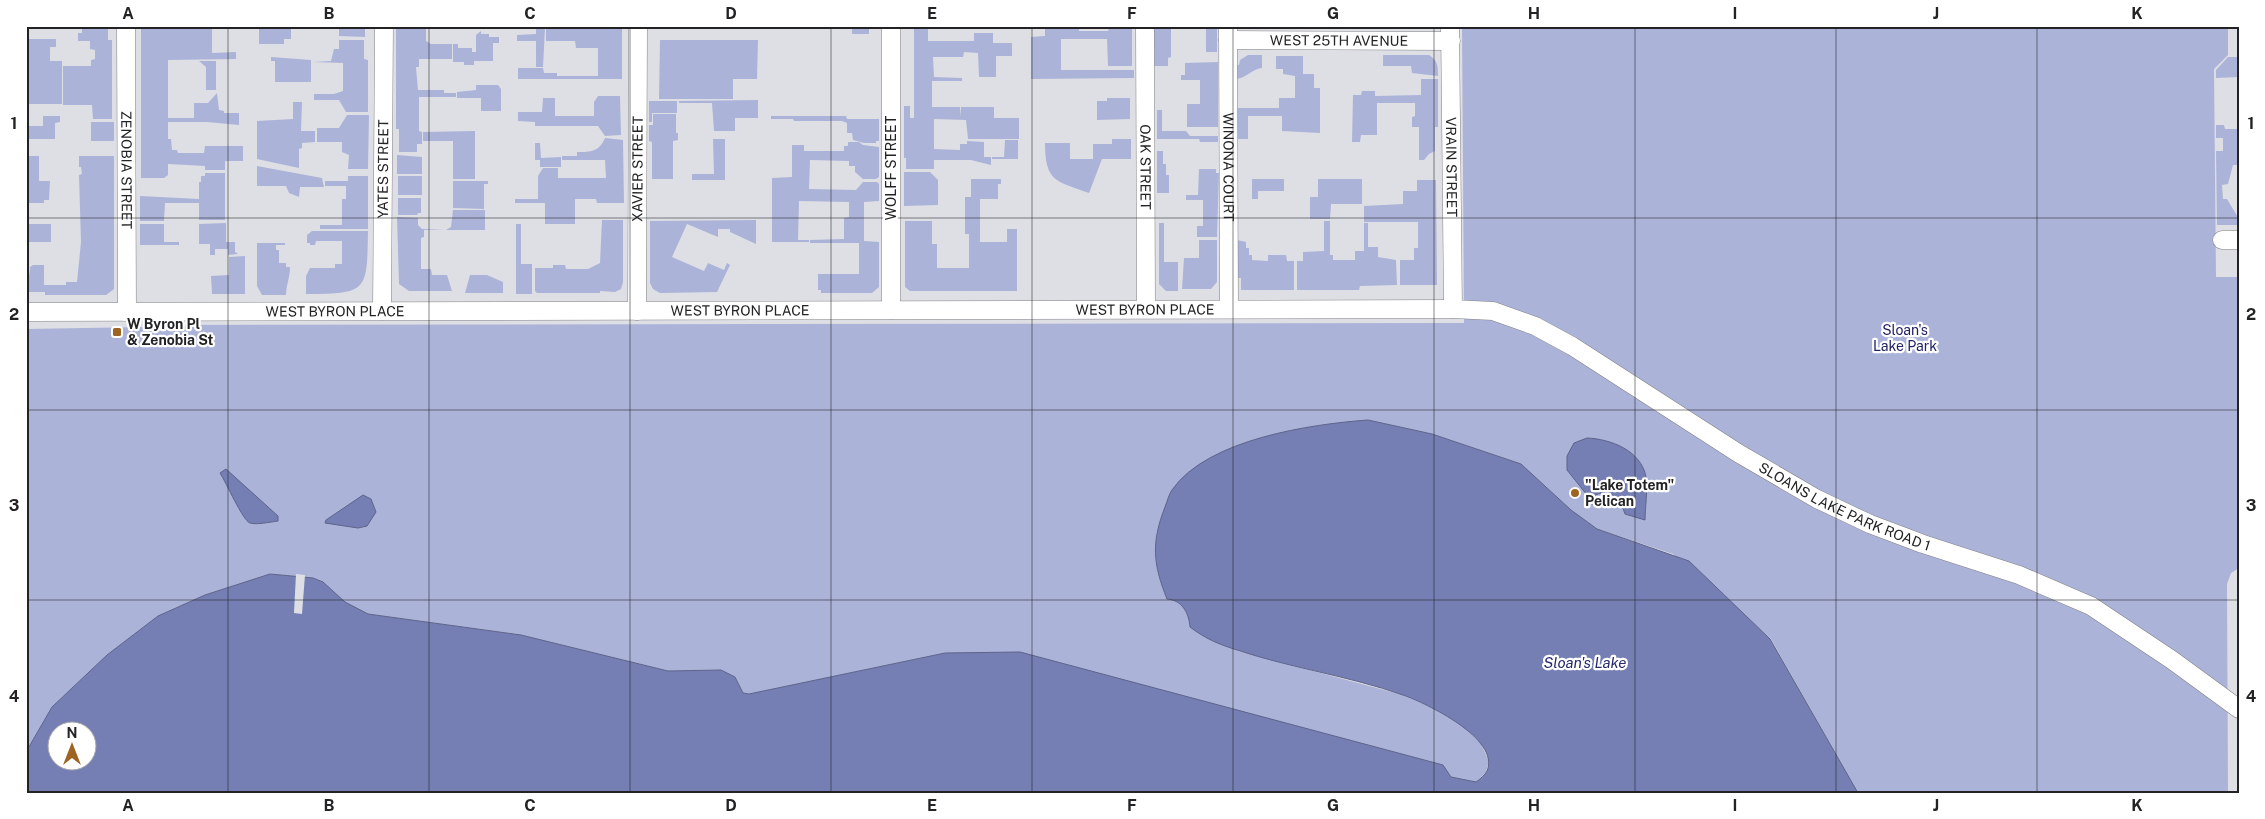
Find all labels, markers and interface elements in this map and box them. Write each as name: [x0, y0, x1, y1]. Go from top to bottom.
text: A: [122, 4, 134, 23]
text: B: [324, 4, 335, 23]
text: C: [524, 4, 536, 23]
text: D: [725, 4, 737, 23]
text: E: [927, 4, 937, 23]
text: F: [1127, 4, 1137, 23]
text: G: [1327, 4, 1339, 23]
text: H: [1528, 4, 1540, 23]
text: I: [1733, 4, 1737, 23]
text: J: [1933, 4, 1939, 23]
text: K: [2131, 4, 2143, 23]
street label: WEST 25TH AVENUE: [1270, 32, 1408, 49]
street label: ZENOBIA STREET: [118, 111, 135, 229]
street label: WINONA COURT: [1220, 112, 1237, 222]
text: 1: [11, 114, 17, 133]
text: 1: [2248, 114, 2254, 133]
street label: XAVIER STREET: [629, 116, 646, 222]
street label: WOLFF STREET: [883, 116, 899, 220]
street label: VRAIN STREET: [1443, 117, 1460, 217]
street label: YATES STREET: [375, 119, 391, 219]
street label: OAK STREET: [1137, 124, 1154, 210]
street label: WEST BYRON PLACE: [671, 302, 809, 319]
street label: WEST BYRON PLACE: [1076, 302, 1214, 318]
street label: WEST BYRON PLACE: [266, 303, 404, 319]
text: 2: [9, 305, 19, 324]
text: 2: [2246, 305, 2256, 324]
place label: W Byron Pl & Zenobia St: [127, 316, 214, 348]
park label: Sloan's Lake Park: [1873, 322, 1937, 354]
marker: W Byron Pl & Zenobia St: [111, 326, 123, 338]
street label: SLOANS LAKE PARK ROAD 1: [1756, 459, 1933, 554]
place label: "Lake Totem" Pelican: [1585, 477, 1674, 509]
marker: "Lake Totem" Pelican: [1569, 487, 1581, 499]
text: 3: [9, 496, 19, 515]
text: 3: [2246, 496, 2256, 515]
water label: Sloan's Lake: [1544, 654, 1626, 671]
text: 4: [9, 687, 20, 706]
text: 4: [2246, 687, 2257, 706]
north arrow: [48, 722, 98, 772]
text: N: [67, 725, 77, 741]
text: A: [122, 796, 134, 815]
text: B: [324, 796, 335, 815]
text: C: [524, 796, 536, 815]
text: D: [725, 796, 737, 815]
text: E: [927, 796, 937, 815]
text: F: [1127, 796, 1137, 815]
text: G: [1327, 796, 1339, 815]
text: H: [1528, 796, 1540, 815]
text: I: [1733, 796, 1737, 815]
text: J: [1933, 796, 1939, 815]
text: K: [2131, 796, 2143, 815]

